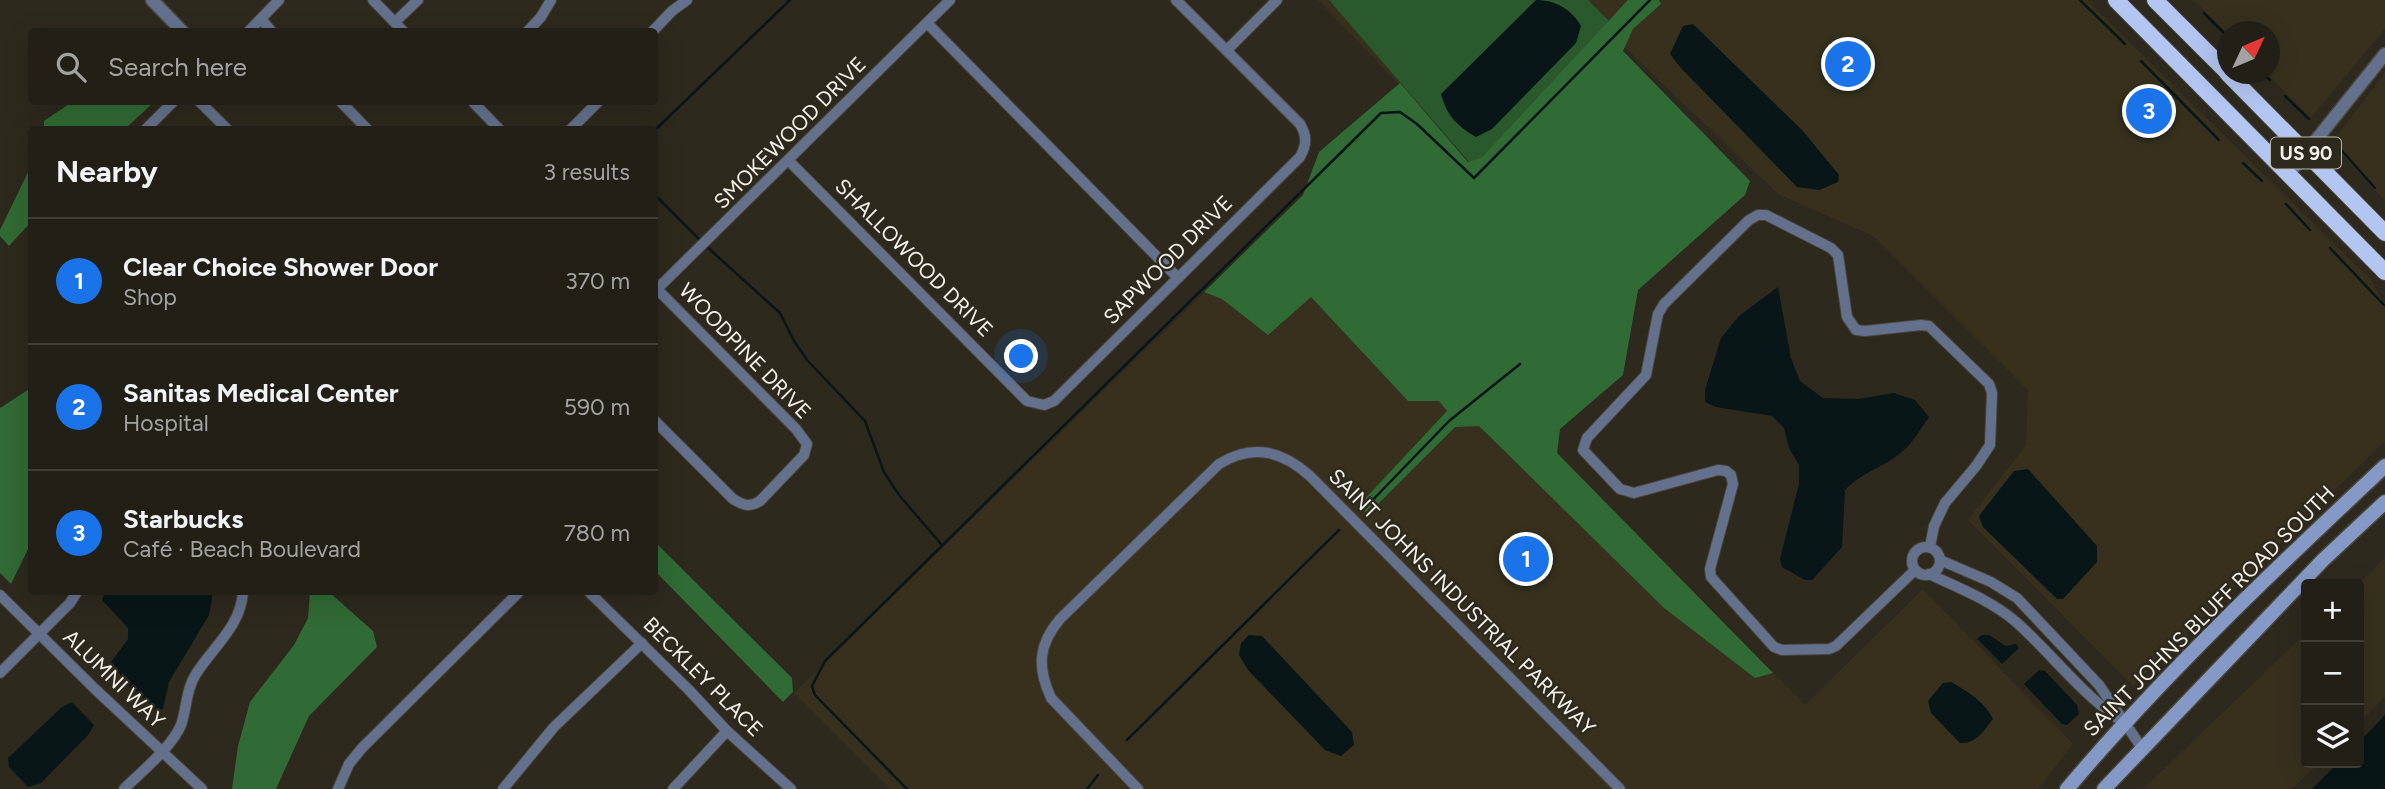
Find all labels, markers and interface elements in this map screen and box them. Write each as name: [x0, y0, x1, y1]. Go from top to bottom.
north arrow: [2217, 21, 2280, 84]
search box: [28, 28, 658, 105]
pin: 2: [1825, 38, 1871, 90]
icon: search: [52, 48, 90, 86]
text: Search here: [108, 51, 247, 83]
street label: SMOKEWOOD DRIVE: [708, 51, 871, 214]
pin: 3: [2126, 85, 2172, 137]
road number: US 90: [2271, 138, 2341, 168]
text: Nearby: [56, 153, 158, 190]
text: 3 results: [543, 158, 630, 186]
street label: SHALLOWOOD DRIVE: [830, 173, 999, 342]
street label: SAPWOOD DRIVE: [1098, 190, 1237, 329]
text: Clear Choice Shower Door: [123, 251, 438, 283]
text: 1: [74, 267, 84, 295]
text: 370 m: [565, 267, 630, 295]
street label: WOODPINE DRIVE: [674, 278, 817, 424]
text: Shop: [123, 283, 177, 311]
your location: [1004, 339, 1038, 373]
text: Sanitas Medical Center: [123, 377, 399, 409]
text: 2: [72, 393, 86, 421]
text: 590 m: [564, 393, 630, 421]
text: Hospital: [123, 409, 209, 437]
street label: SAINT JOHNS INDUSTRIAL PARKWAY: [1324, 463, 1601, 740]
street label: SAINT JOHNS BLUFF ROAD SOUTH: [2078, 480, 2339, 741]
text: Starbucks: [123, 503, 243, 535]
text: 3: [73, 519, 85, 547]
text: 780 m: [564, 519, 630, 547]
pin: 1: [1503, 533, 1549, 585]
text: Café · Beach Boulevard: [123, 535, 361, 563]
map controls: [2301, 579, 2364, 768]
button: +: [2301, 579, 2364, 642]
street label: BECKLEY PLACE: [638, 612, 768, 742]
street label: ALUMNI WAY: [59, 624, 170, 733]
button: −: [2301, 642, 2364, 705]
button: layers: [2301, 705, 2364, 768]

